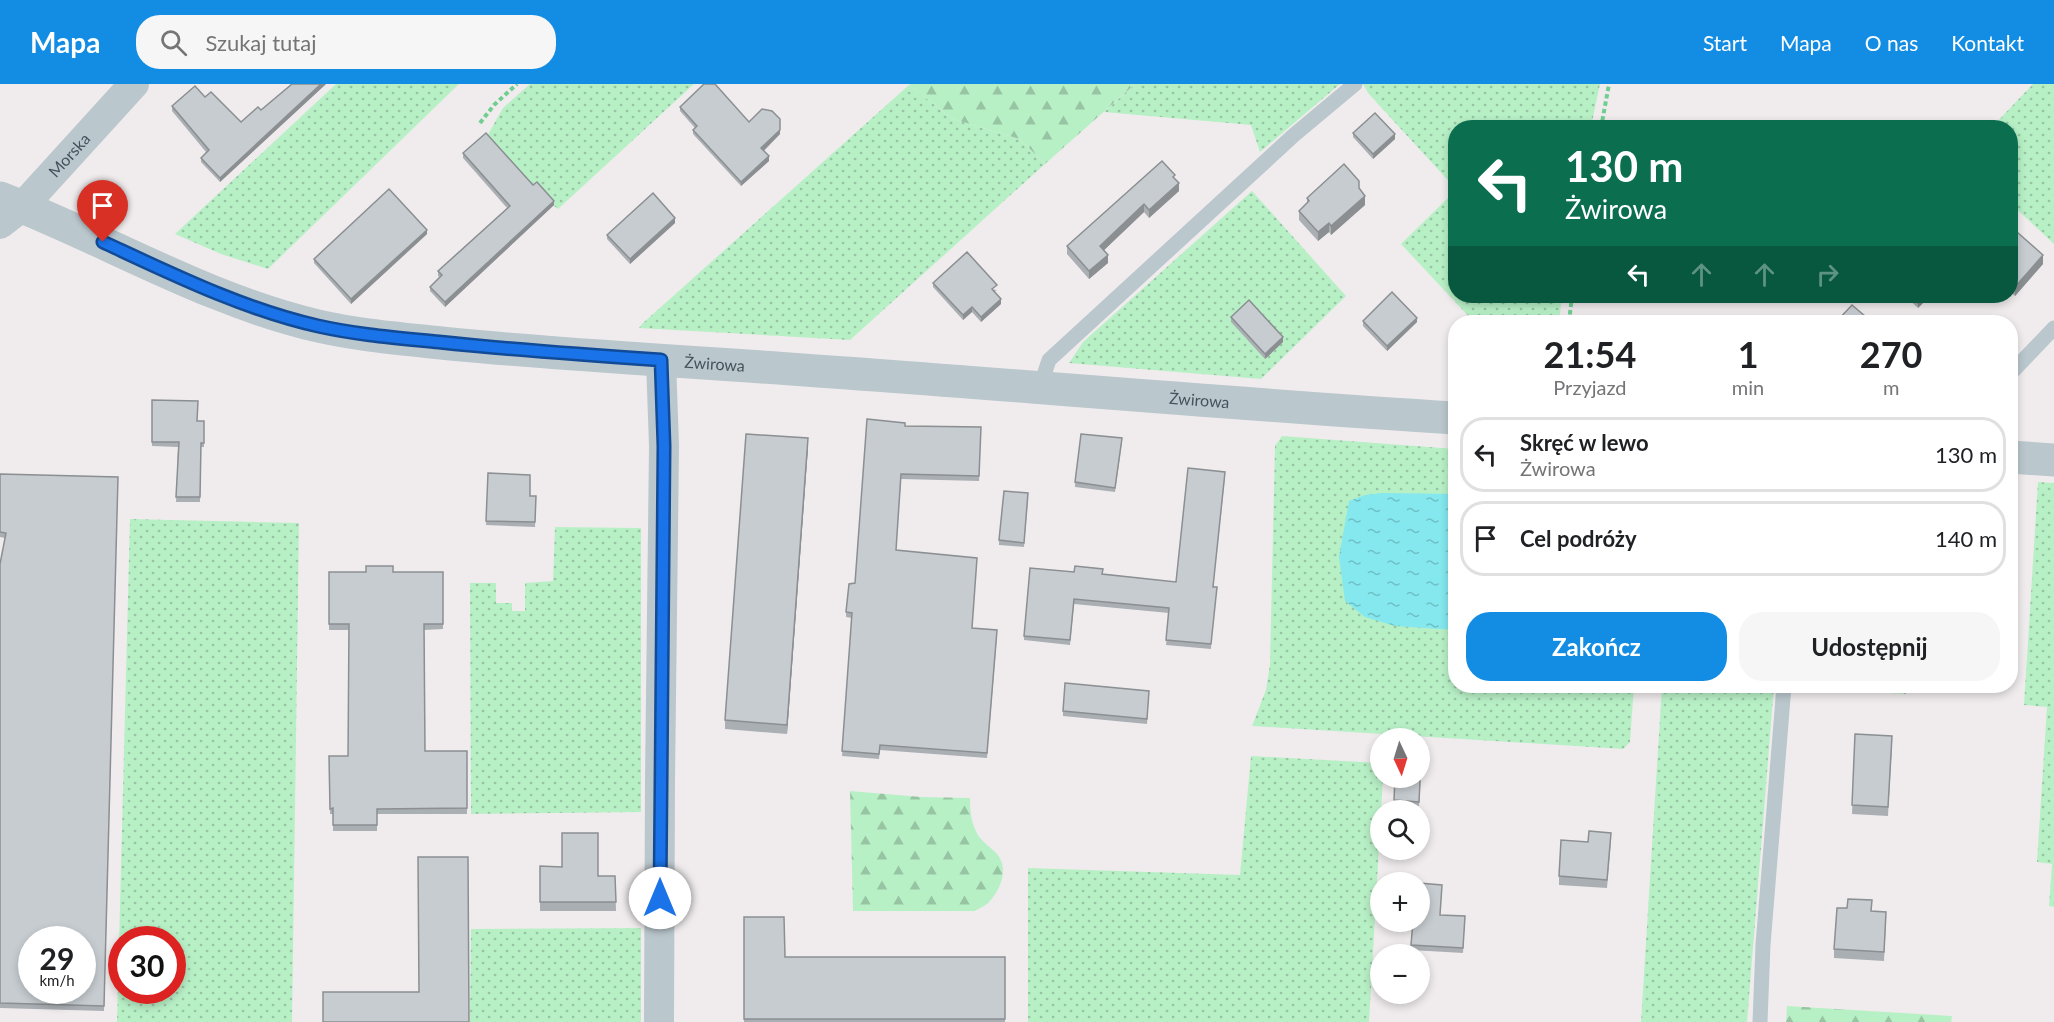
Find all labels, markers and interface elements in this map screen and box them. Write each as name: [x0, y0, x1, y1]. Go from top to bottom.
search box: [136, 15, 556, 69]
text: Mapa: [30, 25, 100, 59]
icon: search: [157, 26, 190, 59]
text: Szukaj tutaj: [205, 29, 316, 56]
text: Start: [1703, 30, 1747, 55]
text: Mapa: [1780, 30, 1832, 55]
text: O nas: [1865, 30, 1918, 55]
text: Kontakt: [1951, 30, 2024, 55]
street label: Morska: [44, 129, 94, 181]
text: 130 m: [1565, 141, 1683, 191]
icon: left: [1466, 144, 1544, 222]
pin: [77, 180, 128, 242]
icon: arrive: [86, 189, 119, 222]
text: Żwirowa: [1565, 192, 1667, 225]
icon: left: [1622, 258, 1655, 291]
icon: ahead: [1685, 258, 1718, 291]
icon: ahead: [1748, 258, 1781, 291]
icon: right: [1811, 258, 1844, 291]
text: 21:54: [1544, 332, 1636, 376]
text: 1: [1738, 332, 1759, 376]
text: 270: [1860, 332, 1922, 376]
street label: Żwirowa: [684, 352, 746, 375]
text: Przyjazd: [1553, 375, 1627, 399]
text: min: [1732, 375, 1764, 399]
text: m: [1883, 375, 1899, 399]
street label: Żwirowa: [1168, 388, 1230, 411]
text: Skręć w lewo: [1520, 429, 1649, 456]
icon: left: [1469, 438, 1502, 471]
text: 130 m: [1935, 441, 1997, 468]
text: Żwirowa: [1520, 456, 1596, 480]
icon: arrive: [1469, 522, 1502, 555]
text: Cel podróży: [1520, 525, 1637, 552]
text: 140 m: [1935, 525, 1997, 552]
button: Zakończ: [1466, 612, 1727, 681]
button: Udostępnij: [1739, 612, 2000, 681]
north arrow: [1370, 728, 1430, 788]
map controls: [1370, 728, 1430, 1004]
button: search: [1370, 800, 1430, 860]
position arrow: [628, 866, 692, 930]
button: +: [1370, 872, 1430, 932]
speed limit sign: 30: [108, 926, 186, 1004]
text: 29: [40, 940, 74, 976]
button: −: [1370, 944, 1430, 1004]
text: km/h: [39, 971, 75, 989]

